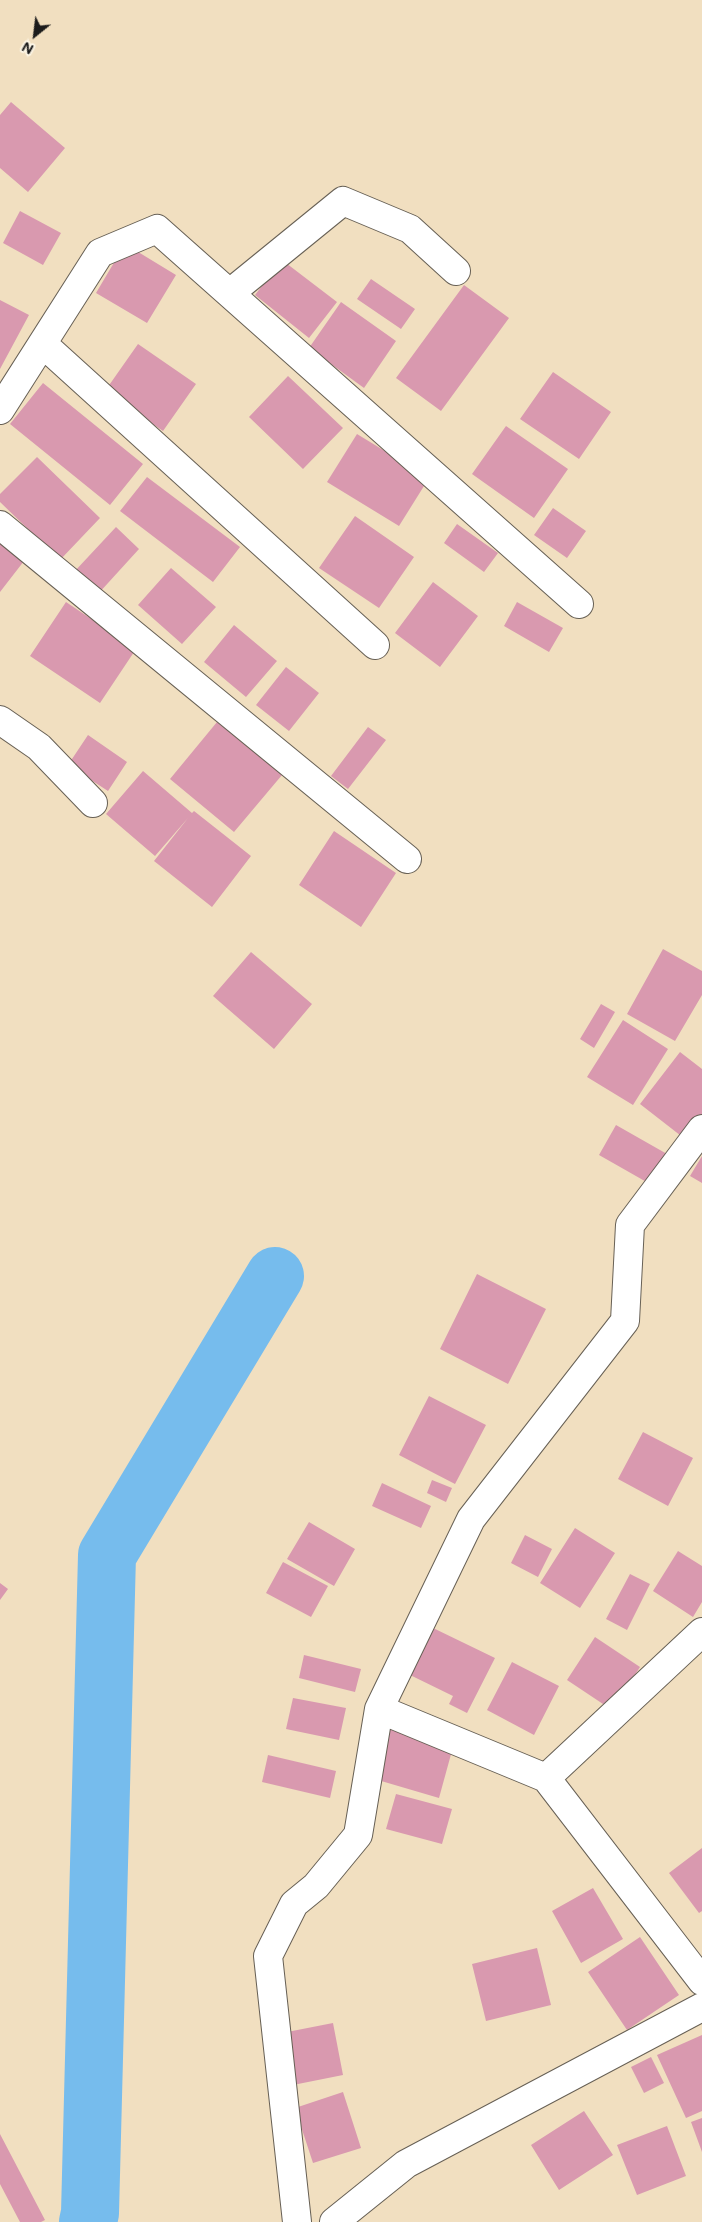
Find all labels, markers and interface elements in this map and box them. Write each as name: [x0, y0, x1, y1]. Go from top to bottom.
north arrow: [10, 10, 60, 60]
text: N: [18, 38, 37, 59]

